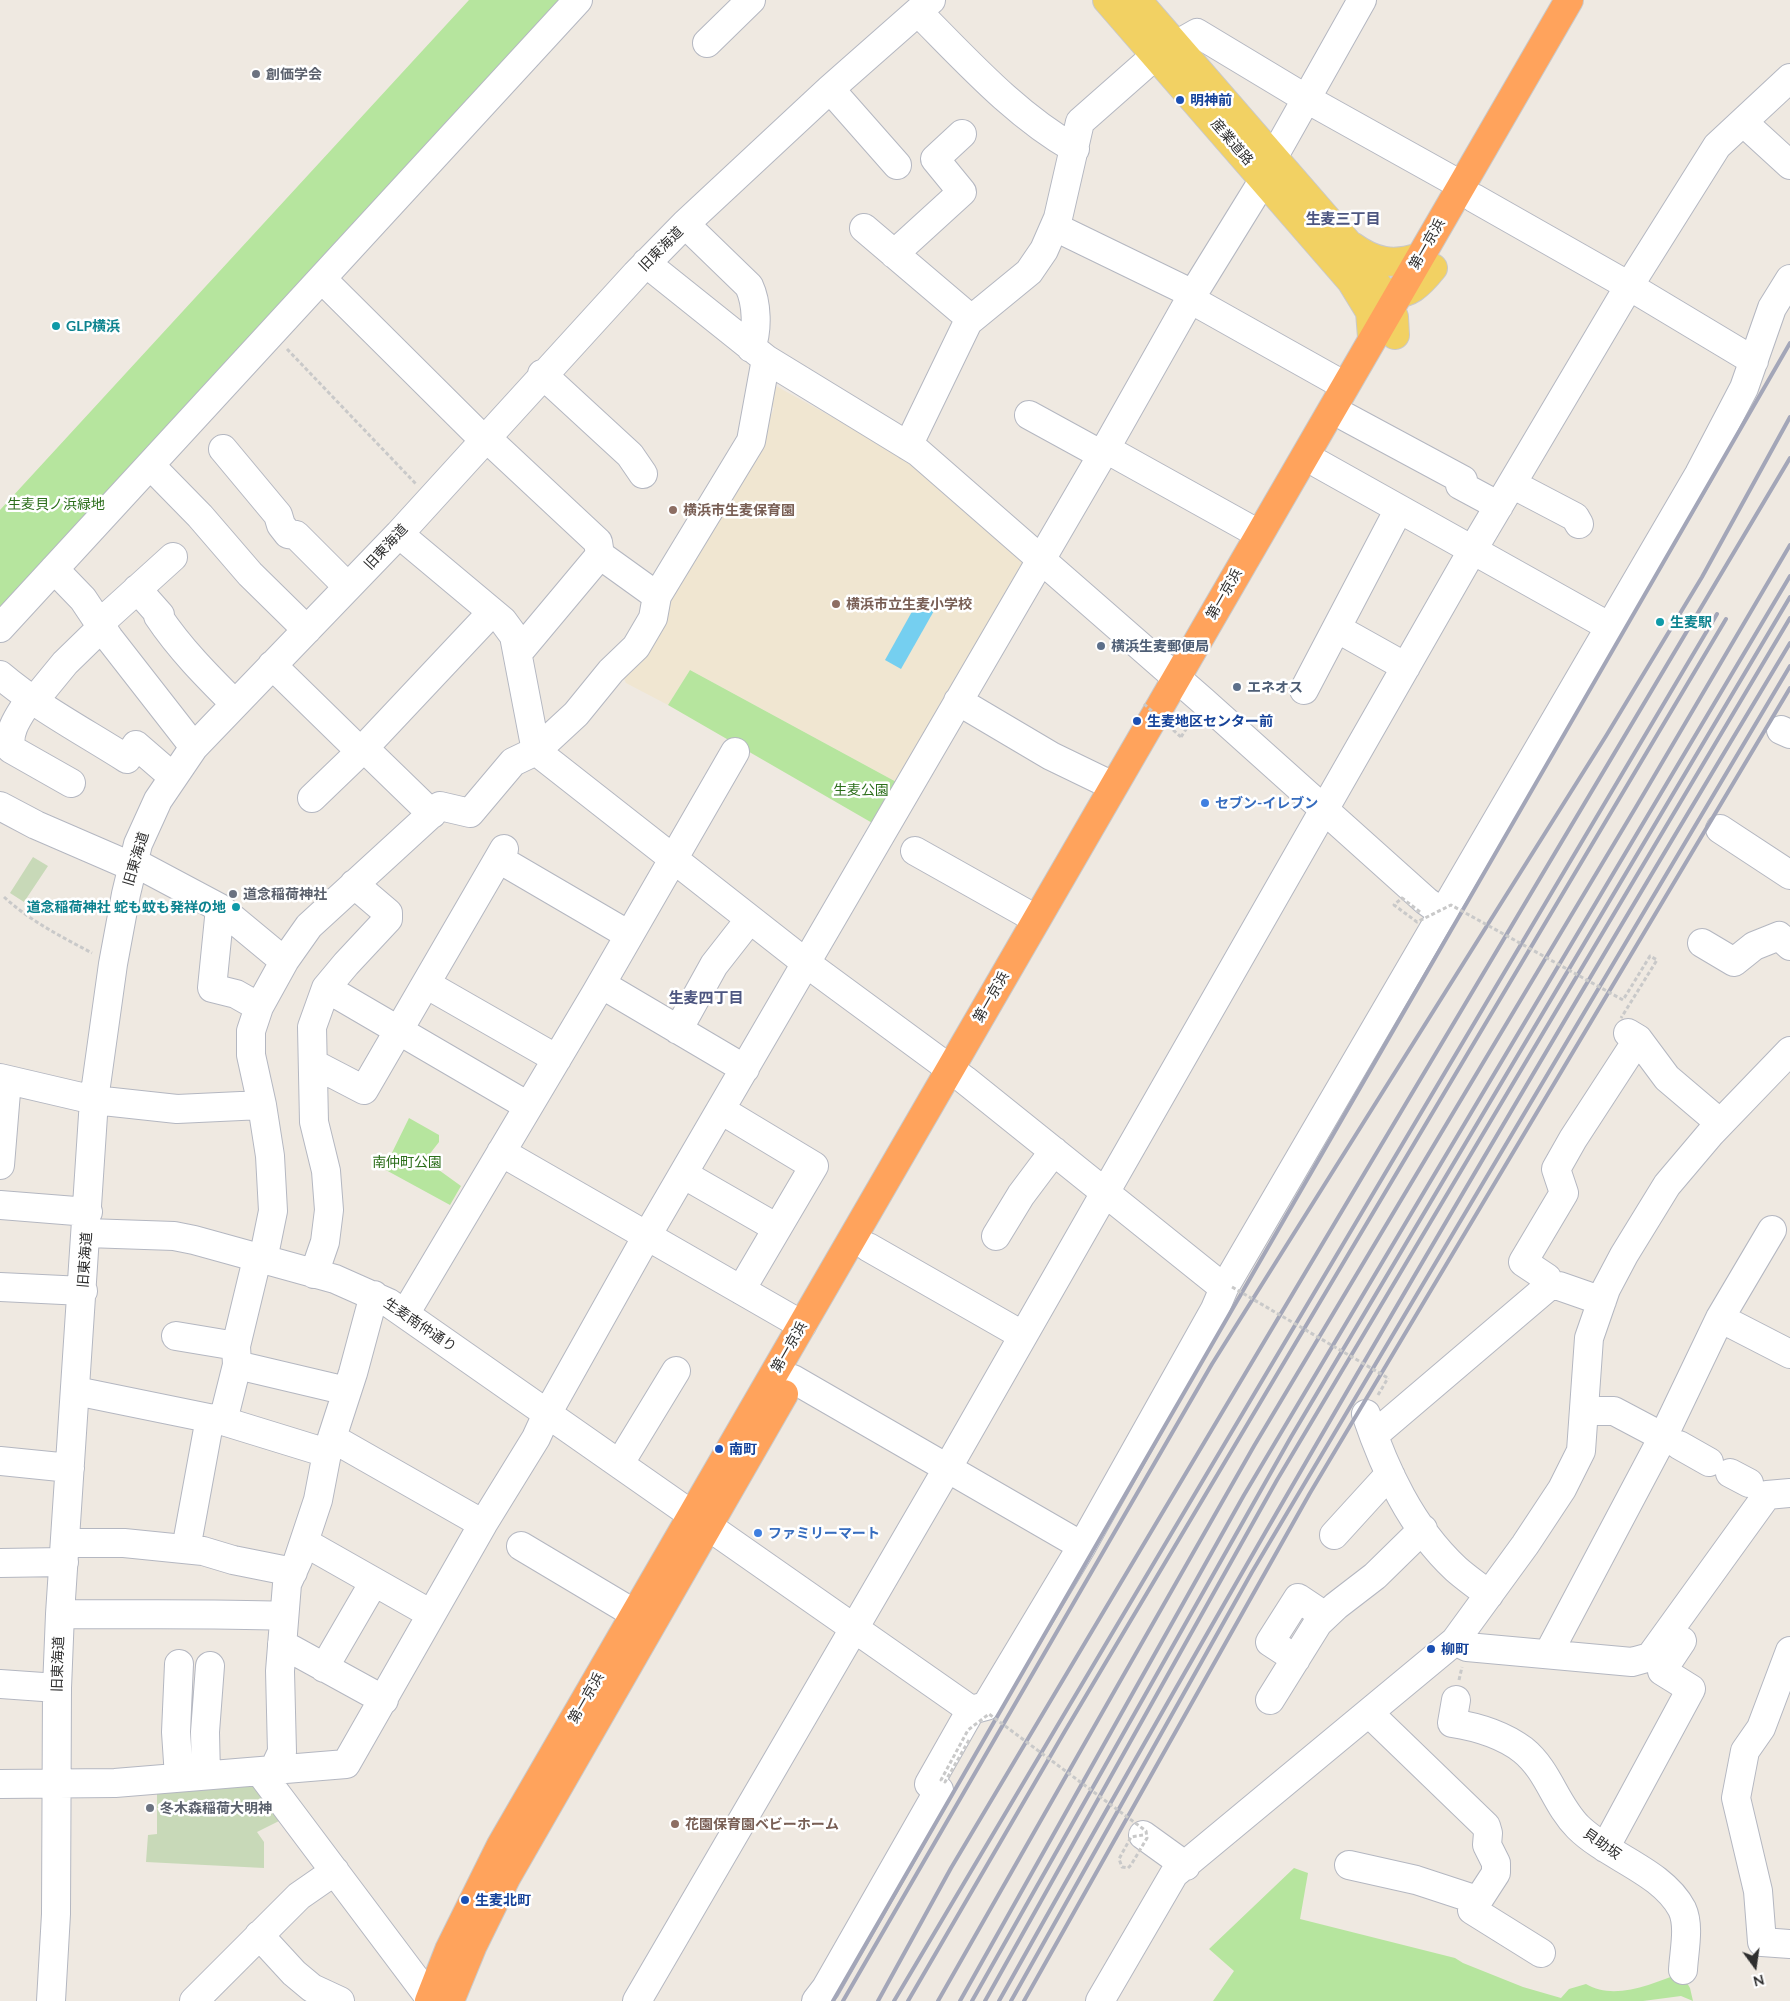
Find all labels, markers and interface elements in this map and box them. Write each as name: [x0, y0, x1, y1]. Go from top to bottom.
place label: 創価学会: [266, 66, 322, 82]
marker: 創価学会: [250, 68, 262, 80]
place label: 明神前: [1190, 92, 1232, 108]
marker: 明神前: [1174, 94, 1186, 106]
street label: 産業道路: [1207, 115, 1257, 169]
district label: 生麦三丁目: [1306, 210, 1380, 228]
street label: 第一京浜: [1406, 216, 1448, 272]
street label: 旧東海道: [635, 223, 687, 275]
place label: GLP横浜: [66, 318, 120, 334]
marker: GLP横浜: [50, 320, 62, 332]
park label: 生麦貝ノ浜緑地: [7, 496, 105, 512]
place label: 横浜市生麦保育園: [683, 502, 795, 518]
marker: 横浜市生麦保育園: [667, 504, 679, 516]
street label: 旧東海道: [361, 521, 411, 573]
street label: 第一京浜: [1203, 566, 1245, 622]
place label: 横浜市立生麦小学校: [846, 596, 972, 612]
marker: 横浜市立生麦小学校: [830, 598, 842, 610]
place label: 生麦駅: [1670, 614, 1712, 630]
marker: 生麦駅: [1654, 616, 1666, 628]
place label: 横浜生麦郵便局: [1111, 638, 1209, 654]
marker: 横浜生麦郵便局: [1095, 640, 1107, 652]
place label: エネオス: [1247, 679, 1303, 695]
marker: エネオス: [1231, 681, 1243, 693]
place label: 生麦地区センター前: [1147, 713, 1273, 729]
marker: 生麦地区センター前: [1131, 715, 1143, 727]
park label: 生麦公園: [833, 782, 889, 798]
place label: セブン-イレブン: [1215, 795, 1318, 811]
marker: セブン-イレブン: [1199, 797, 1211, 809]
street label: 旧東海道: [120, 830, 152, 888]
place label: 道念稲荷神社: [243, 886, 327, 902]
marker: 道念稲荷神社: [227, 888, 239, 900]
place label: 道念稲荷神社 蛇も蚊も発祥の地: [27, 899, 226, 915]
marker: 道念稲荷神社 蛇も蚊も発祥の地: [230, 901, 242, 913]
street label: 第一京浜: [970, 969, 1012, 1025]
district label: 生麦四丁目: [669, 989, 743, 1007]
park label: 南仲町公園: [372, 1154, 442, 1170]
street label: 旧東海道: [75, 1231, 95, 1289]
street label: 生麦南仲通り: [380, 1295, 460, 1355]
street label: 第一京浜: [768, 1319, 810, 1375]
place label: 南町: [729, 1441, 757, 1457]
marker: 南町: [713, 1443, 725, 1455]
place label: ファミリーマート: [768, 1525, 880, 1541]
marker: ファミリーマート: [752, 1527, 764, 1539]
street label: 旧東海道: [49, 1636, 67, 1692]
place label: 柳町: [1441, 1641, 1469, 1657]
marker: 柳町: [1425, 1643, 1437, 1655]
street label: 第一京浜: [565, 1670, 607, 1726]
place label: 冬木森稲荷大明神: [160, 1800, 272, 1816]
marker: 冬木森稲荷大明神: [144, 1802, 156, 1814]
place label: 花園保育園ベビーホーム: [685, 1816, 839, 1832]
marker: 花園保育園ベビーホーム: [669, 1818, 681, 1830]
street label: 貝助坂: [1580, 1825, 1624, 1863]
place label: 生麦北町: [475, 1892, 531, 1908]
marker: 生麦北町: [459, 1894, 471, 1906]
north arrow: [1730, 1941, 1780, 1991]
text: N: [1751, 1971, 1766, 1991]

